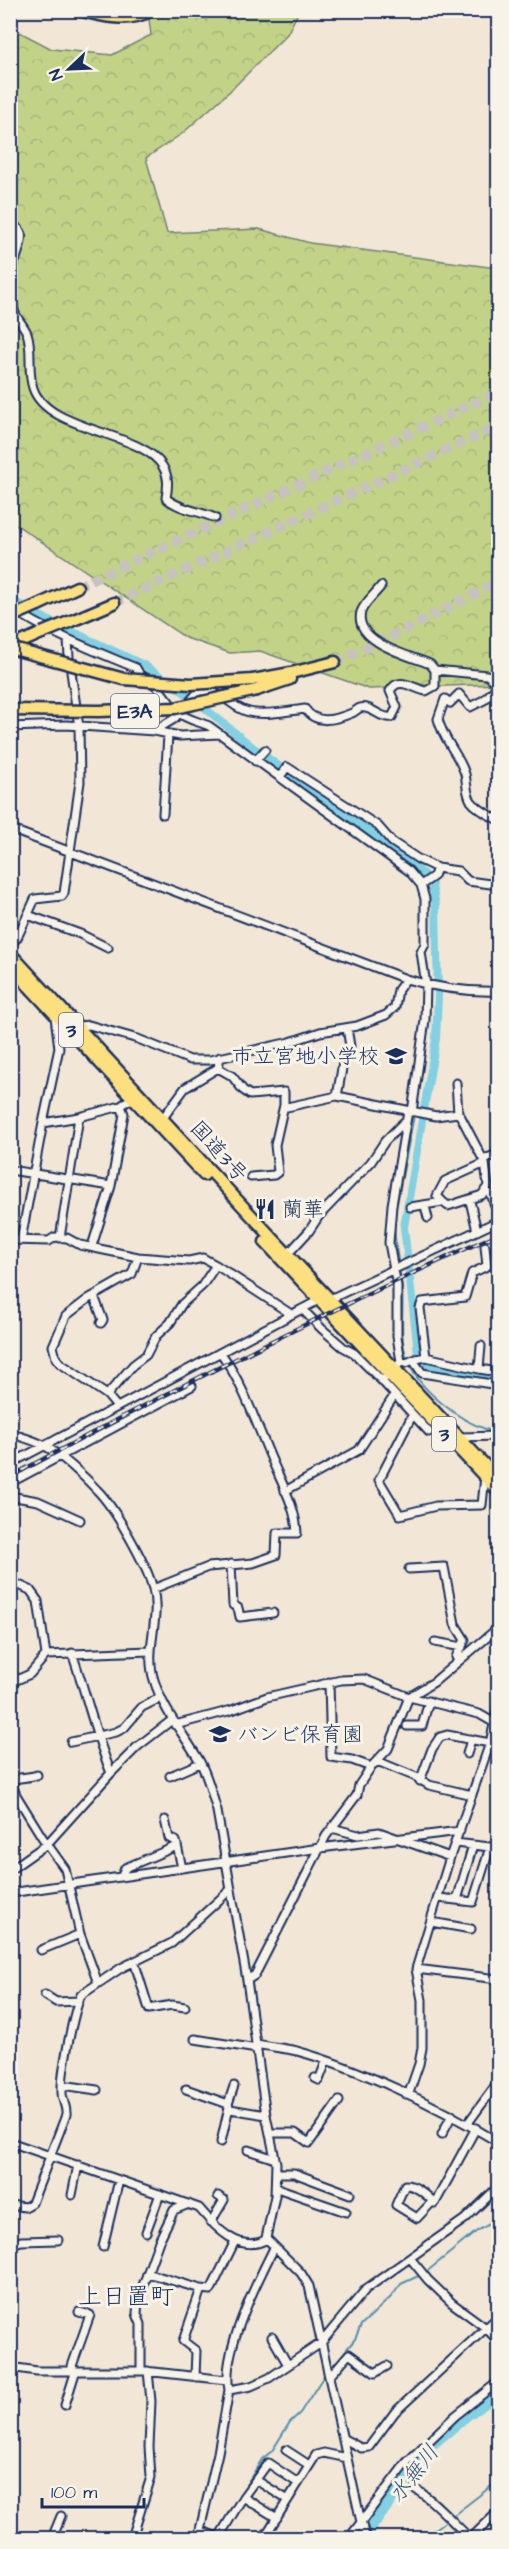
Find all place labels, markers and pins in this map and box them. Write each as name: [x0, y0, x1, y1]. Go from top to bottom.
place label: 市立宮地小学校: [232, 1042, 379, 1071]
school or university icon: 市立宮地小学校: [384, 1044, 408, 1068]
place label: 蘭華: [282, 1195, 324, 1224]
restaurant icon: 蘭華: [253, 1197, 277, 1221]
place label: バンビ保育園: [237, 1720, 363, 1749]
school or university icon: バンビ保育園: [208, 1722, 232, 1746]

